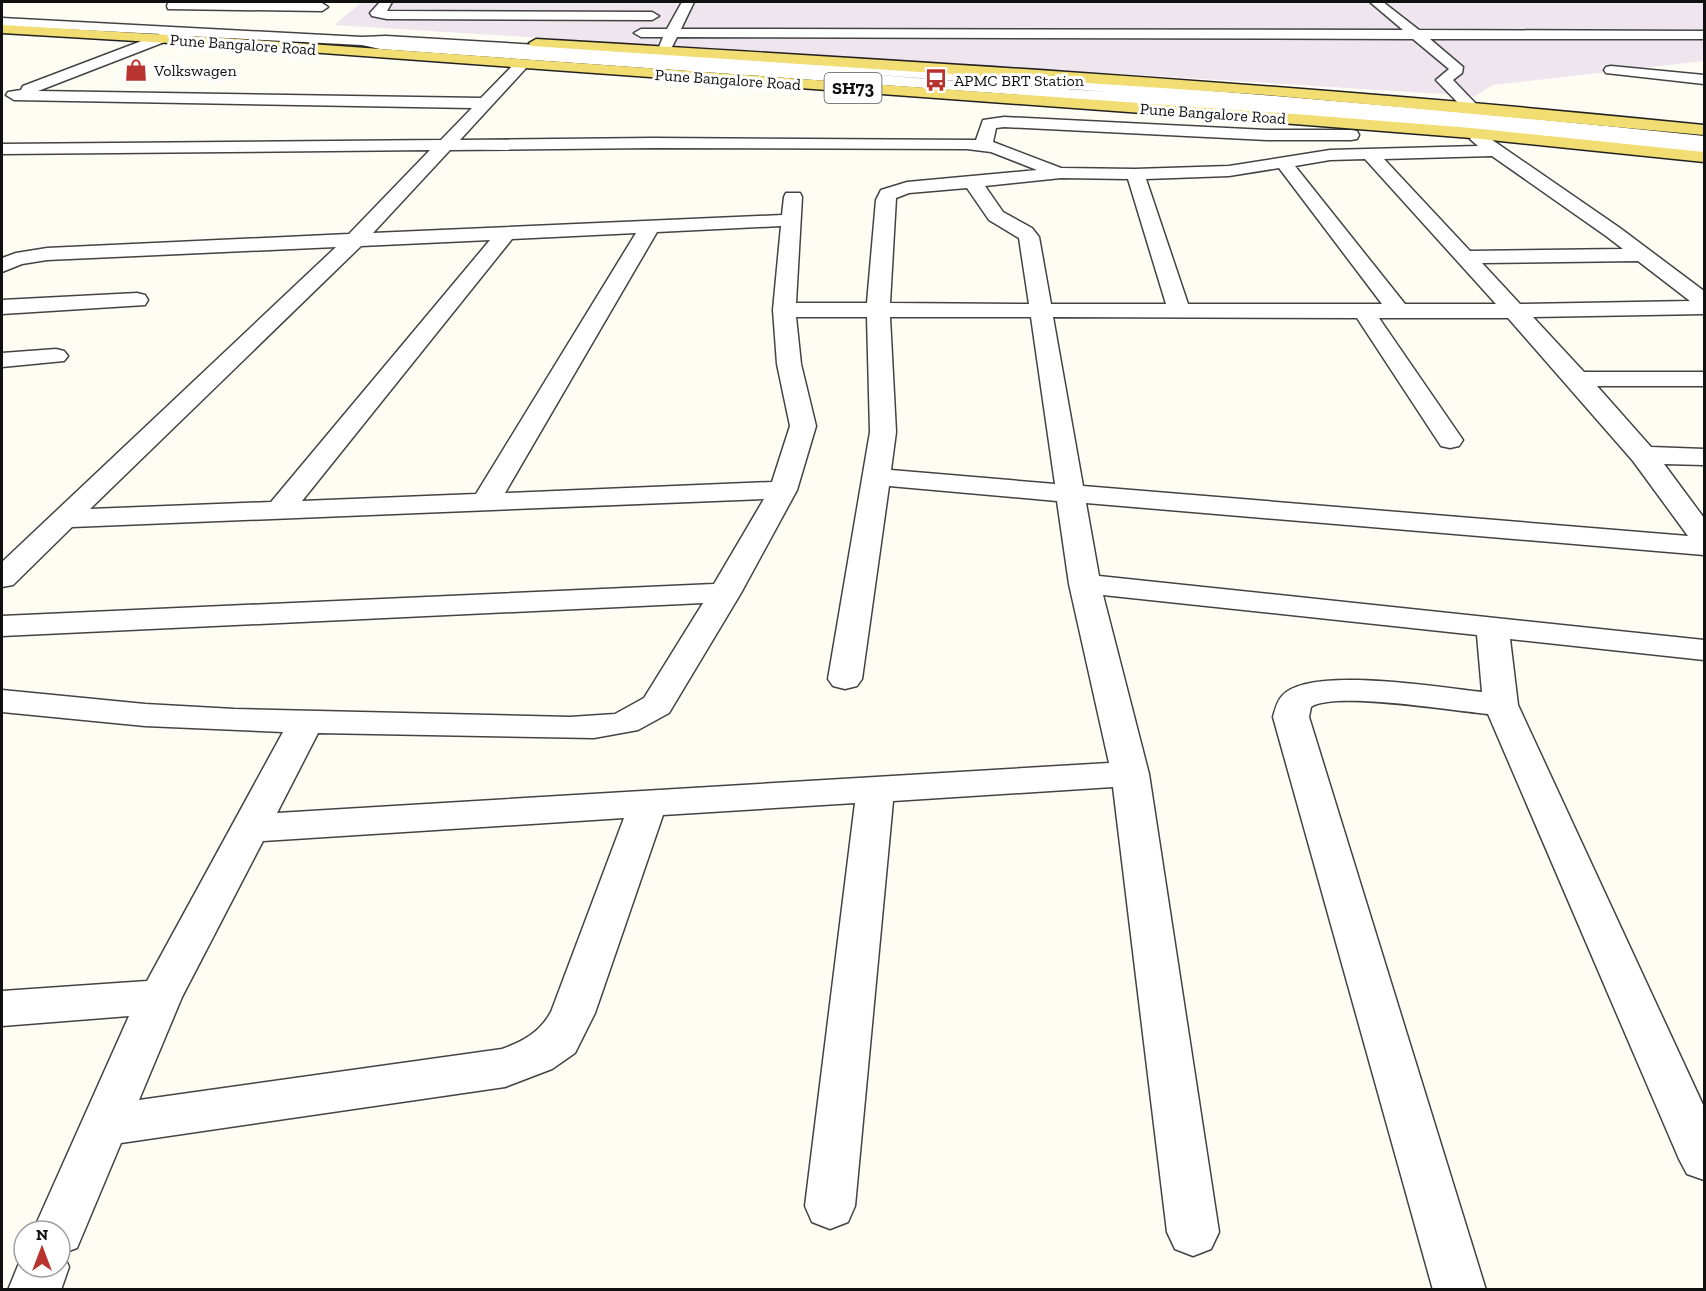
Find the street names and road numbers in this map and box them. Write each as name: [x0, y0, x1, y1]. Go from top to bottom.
street label: Pune Bangalore Road: [169, 30, 317, 59]
street label: Pune Bangalore Road: [654, 65, 802, 94]
road number: SH73: [824, 73, 882, 103]
street label: Pune Bangalore Road: [1139, 99, 1287, 128]

